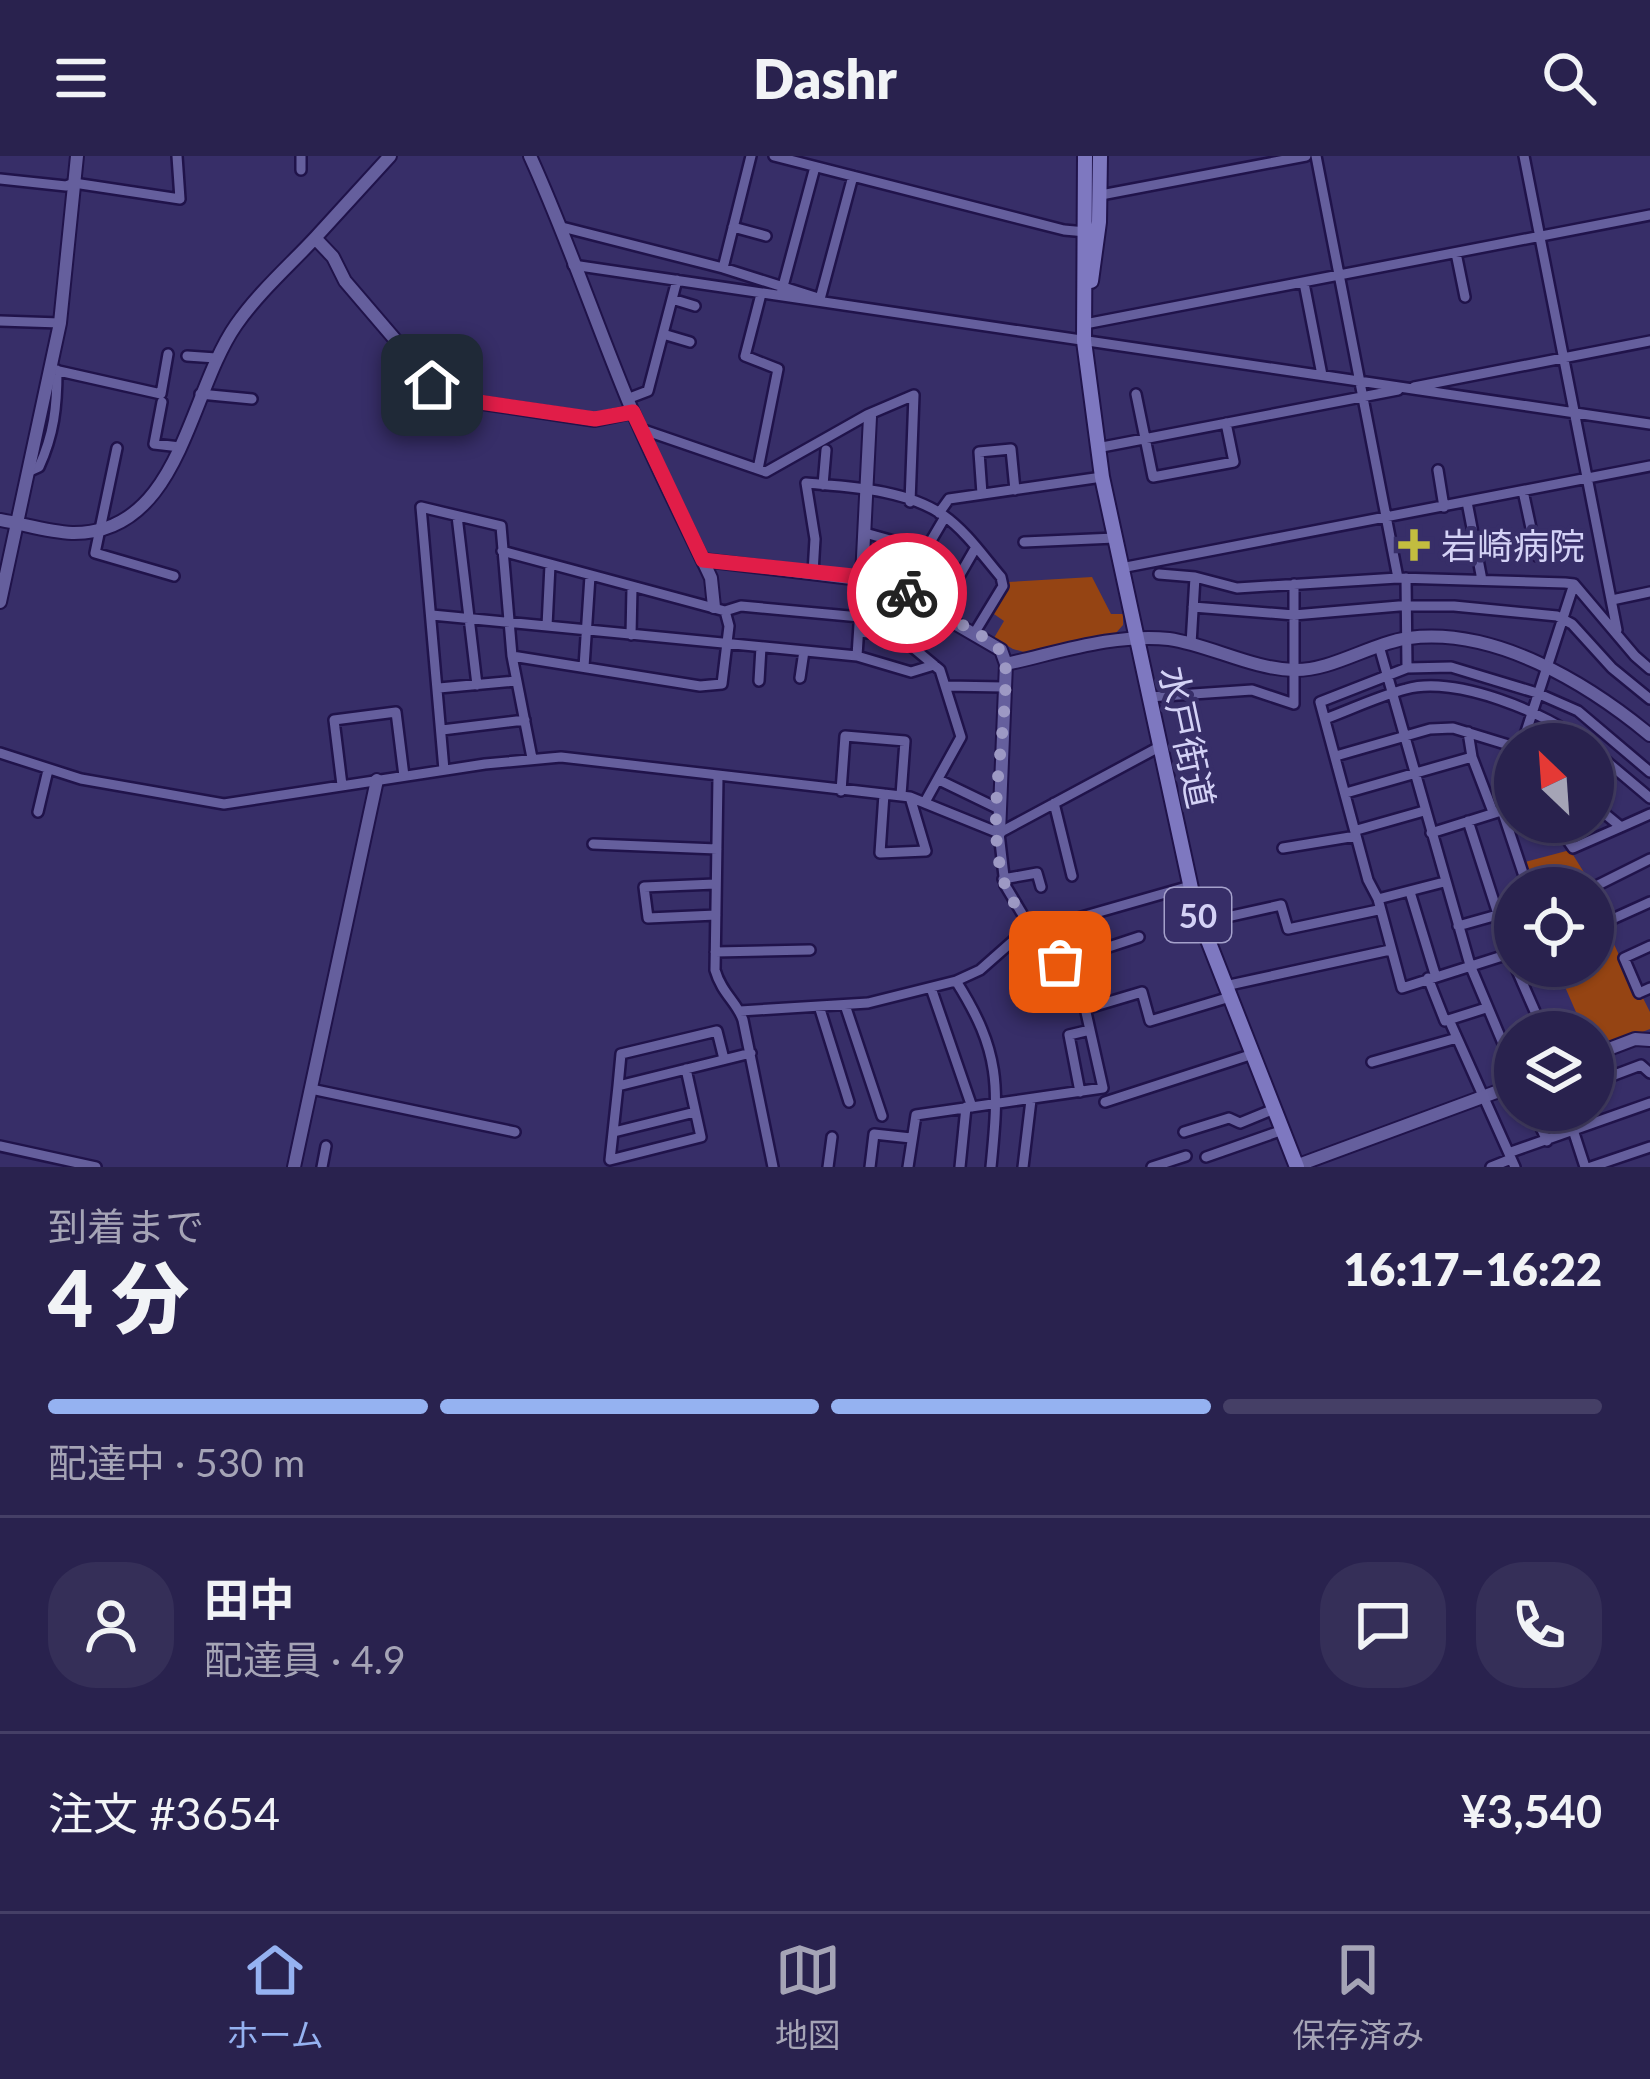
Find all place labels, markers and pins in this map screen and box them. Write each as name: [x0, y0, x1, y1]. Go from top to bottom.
pin: [381, 334, 483, 436]
place label: 岩崎病院: [1441, 523, 1585, 567]
marker: 岩崎病院: [1398, 529, 1430, 561]
pin: [1009, 911, 1111, 1013]

